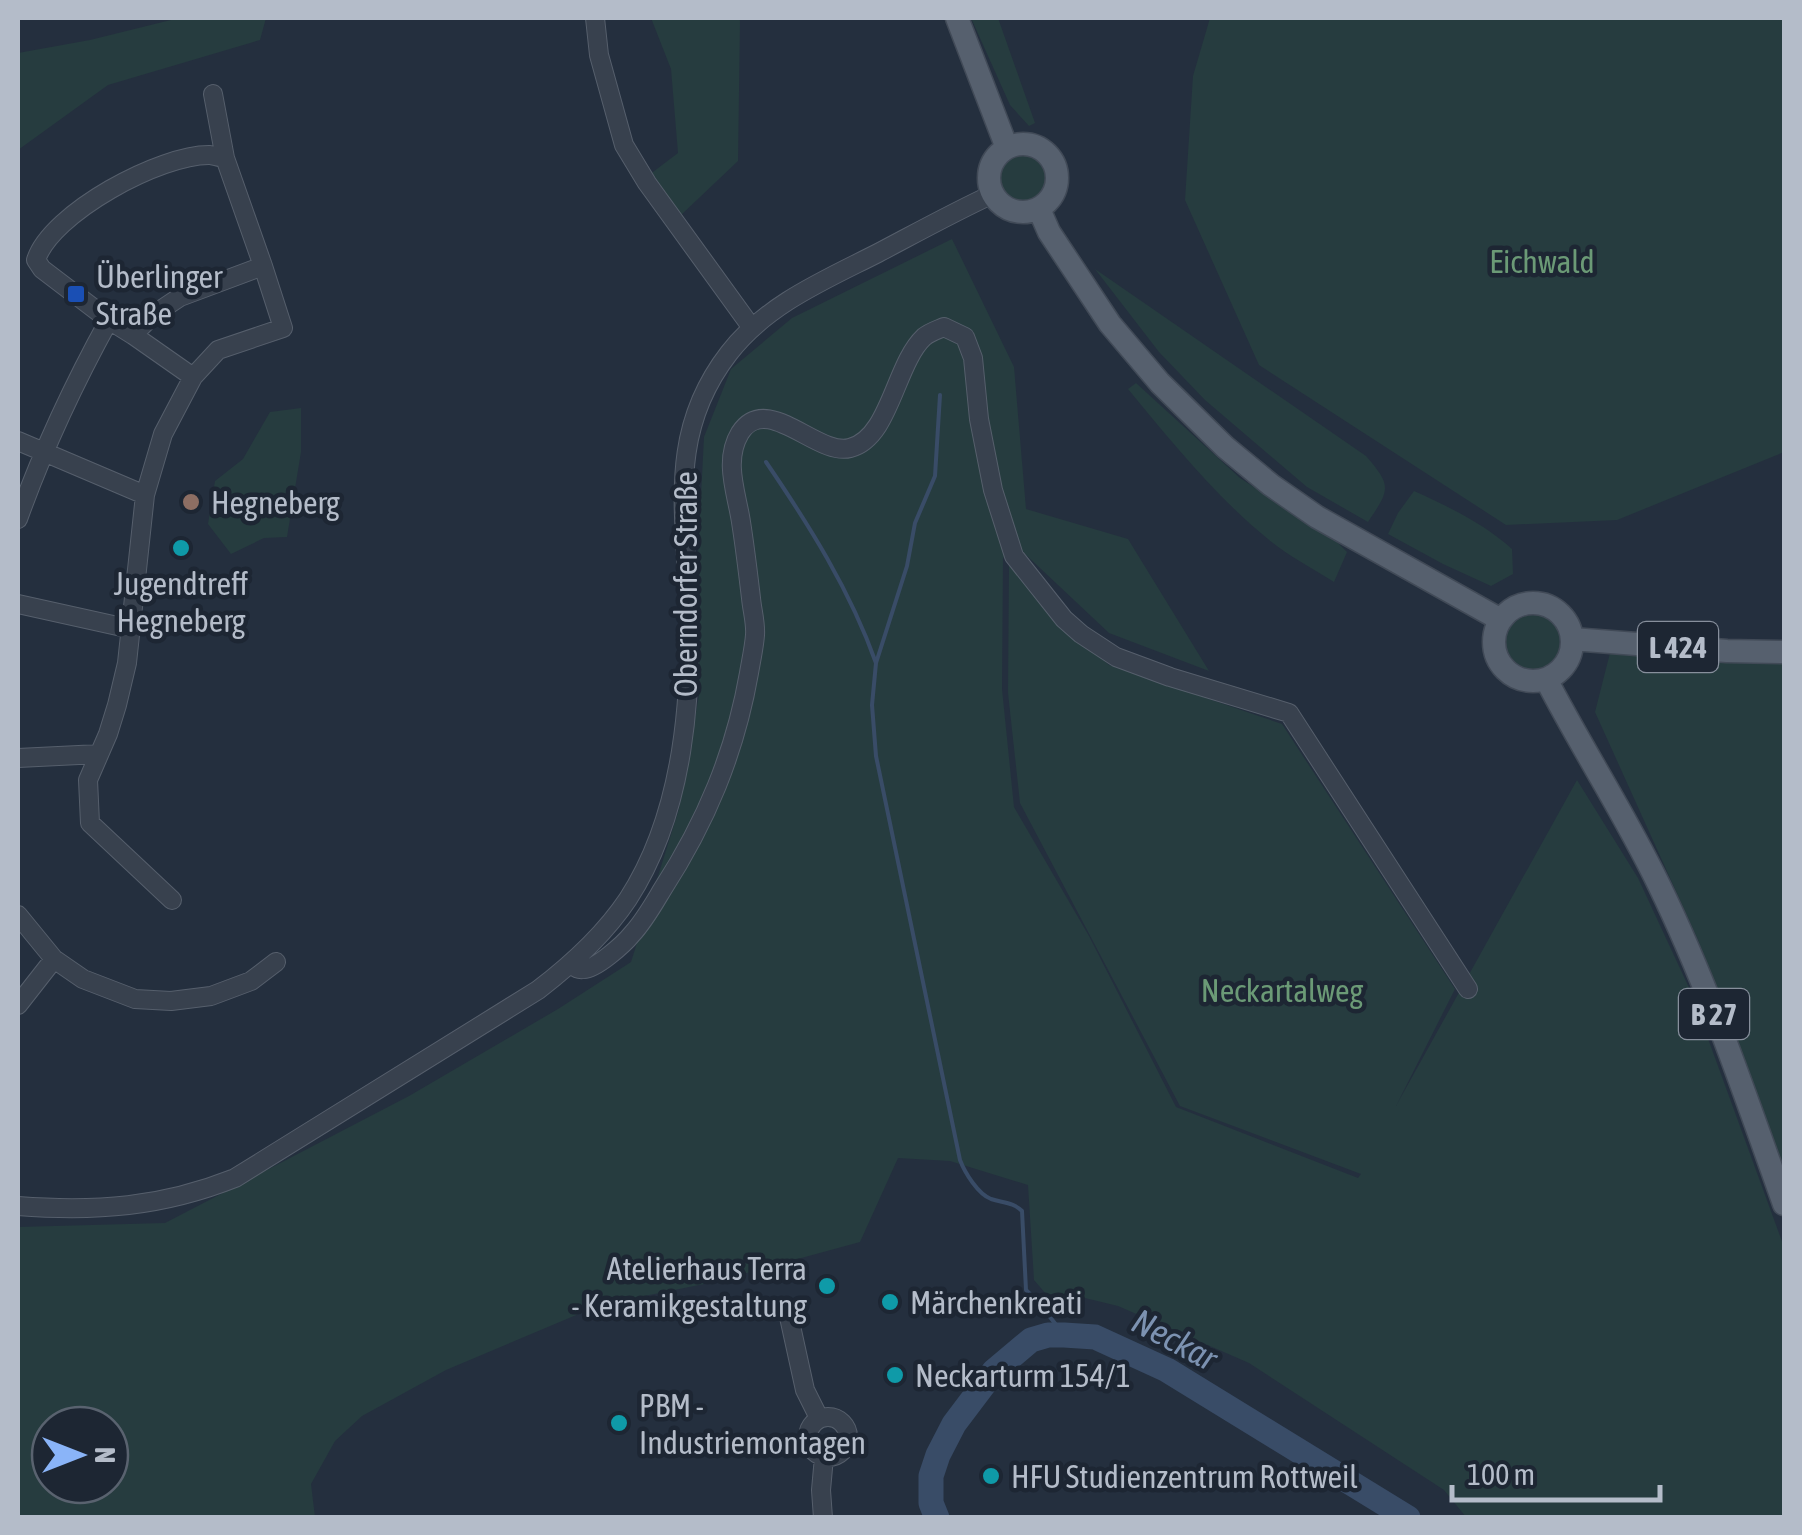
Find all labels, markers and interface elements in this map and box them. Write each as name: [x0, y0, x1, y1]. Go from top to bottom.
park label: Eichwald: [1489, 243, 1595, 280]
place label: Überlinger Straße: [96, 258, 223, 332]
marker: Überlinger Straße: [65, 283, 87, 305]
street label: Oberndorfer Straße: [667, 471, 704, 697]
place label: Hegneberg: [211, 484, 340, 521]
marker: Hegneberg: [180, 491, 202, 513]
marker: Jugendtreff Hegneberg: [170, 537, 192, 559]
place label: Jugendtreff Hegneberg: [114, 565, 248, 639]
road number: L 424: [1638, 622, 1718, 672]
park label: Neckartalweg: [1201, 972, 1363, 1009]
road number: B 27: [1679, 989, 1749, 1039]
place label: Atelierhaus Terra - Keramikgestaltung: [571, 1250, 807, 1324]
marker: Atelierhaus Terra - Keramikgestaltung: [816, 1275, 838, 1297]
place label: Märchenkreati: [910, 1284, 1083, 1321]
marker: Märchenkreati: [879, 1291, 901, 1313]
water label: Neckar: [1126, 1300, 1226, 1379]
place label: Neckarturm 154/1: [915, 1357, 1131, 1394]
marker: Neckarturm 154/1: [884, 1364, 906, 1386]
place label: PBM - Industriemontagen: [639, 1387, 866, 1461]
north arrow: [30, 1405, 130, 1505]
marker: PBM - Industriemontagen: [608, 1412, 630, 1434]
scale bar: [1452, 1440, 1660, 1502]
text: N: [89, 1447, 121, 1463]
text: 100 m: [1467, 1457, 1535, 1491]
place label: HFU Studienzentrum Rottweil: [1011, 1458, 1358, 1495]
marker: HFU Studienzentrum Rottweil: [980, 1465, 1002, 1487]

